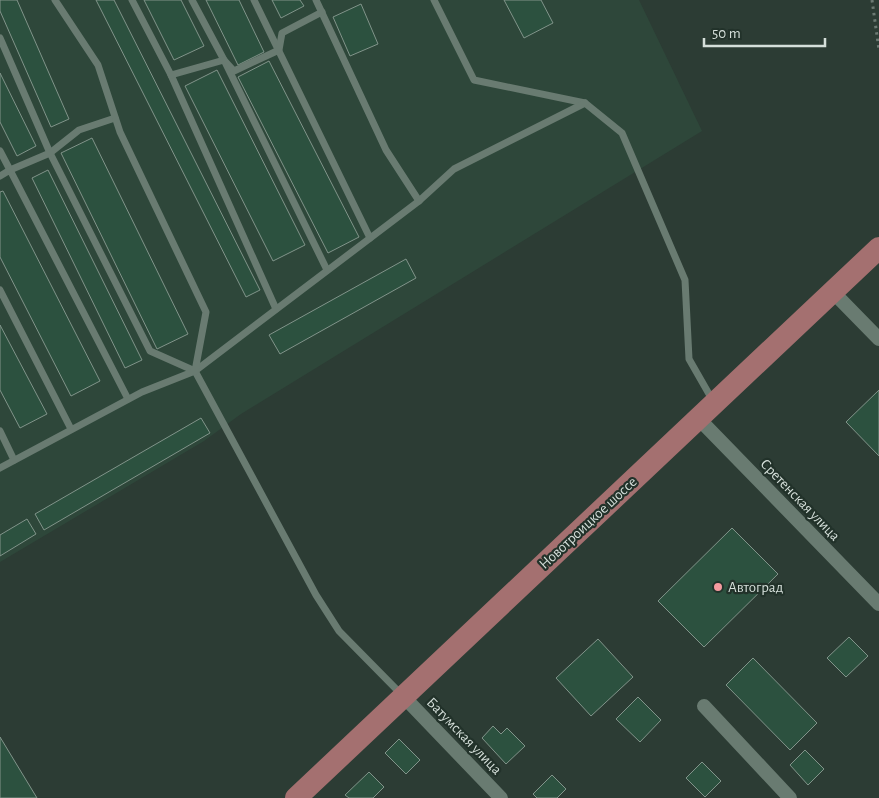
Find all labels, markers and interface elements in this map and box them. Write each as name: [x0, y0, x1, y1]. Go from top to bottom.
scale bar: [704, 15, 825, 47]
text: 50 m: [712, 26, 741, 41]
street label: Сретенская улица: [757, 456, 843, 544]
street label: Новотроицкое шоссе: [536, 474, 640, 572]
place label: Автоград: [728, 580, 783, 595]
marker: Автоград: [712, 581, 724, 593]
street label: Батумская улица: [424, 695, 504, 778]

